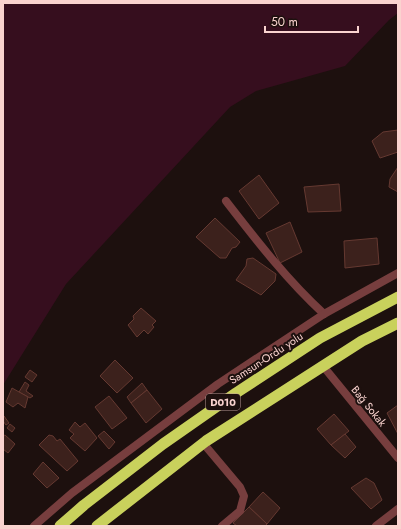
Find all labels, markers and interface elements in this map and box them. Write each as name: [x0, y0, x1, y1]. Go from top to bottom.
scale bar: [265, 8, 358, 34]
text: 50 m: [271, 13, 298, 31]
street label: Samsun-Ordu yolu: [226, 328, 306, 388]
street label: Bağ Sokak: [348, 382, 390, 430]
road number: D010: [206, 394, 240, 410]

